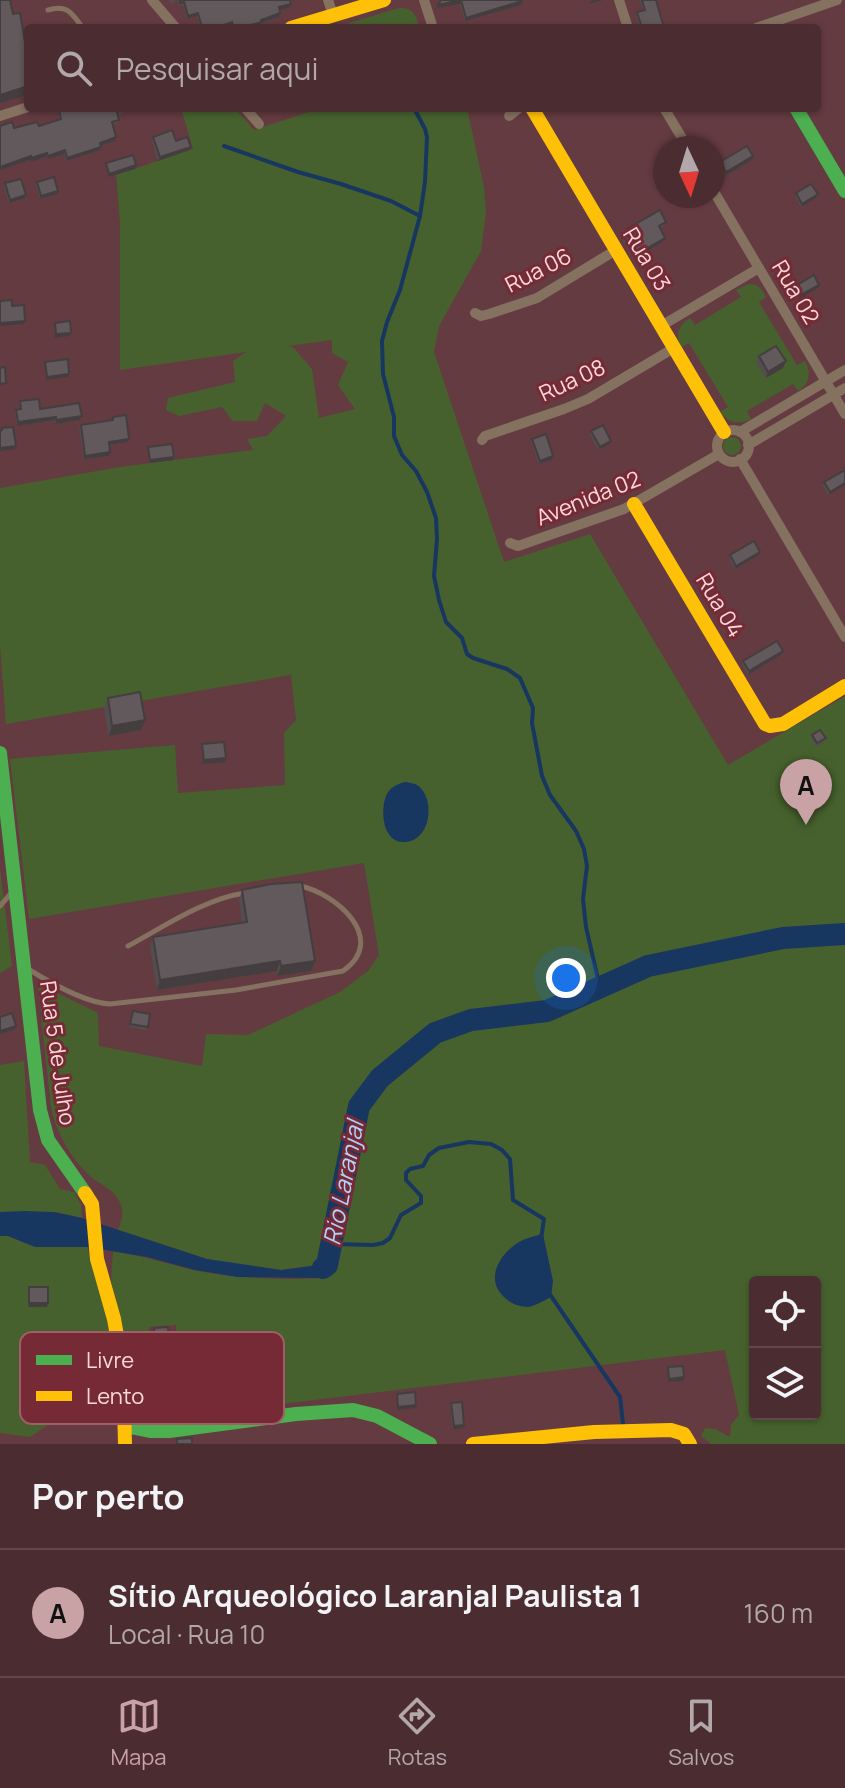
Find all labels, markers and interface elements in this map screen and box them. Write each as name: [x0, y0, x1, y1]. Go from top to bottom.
search box: [24, 24, 821, 112]
icon: search: [52, 46, 96, 90]
text: Pesquisar aqui: [116, 48, 318, 89]
north arrow: [653, 136, 725, 208]
street label: Rua 03: [616, 222, 678, 296]
street label: Rua 06: [500, 241, 576, 299]
street label: Rua 02: [765, 254, 827, 330]
street label: Rua 08: [534, 352, 610, 408]
street label: Avenida 02: [531, 463, 645, 533]
street label: Rua 04: [689, 567, 751, 643]
pin: A: [780, 759, 832, 825]
your location: [546, 958, 586, 998]
street label: Rua 5 de Julho: [33, 979, 83, 1127]
water label: Rio Laranjal: [314, 1114, 371, 1248]
map controls: [749, 1276, 821, 1420]
button: locate: [749, 1276, 821, 1348]
legend: [20, 1332, 284, 1424]
text: Livre: [86, 1345, 134, 1375]
button: layers: [749, 1348, 821, 1420]
text: Lento: [86, 1381, 144, 1411]
text: Por perto: [32, 1473, 185, 1519]
text: Sítio Arqueológico Laranjal Paulista 1: [108, 1575, 642, 1616]
text: A: [49, 1595, 67, 1631]
text: 160 m: [744, 1595, 813, 1631]
text: Local · Rua 10: [108, 1616, 265, 1652]
tab: Mapa: [111, 1694, 167, 1772]
tab: Rotas: [388, 1694, 447, 1772]
tab: Salvos: [668, 1694, 734, 1772]

